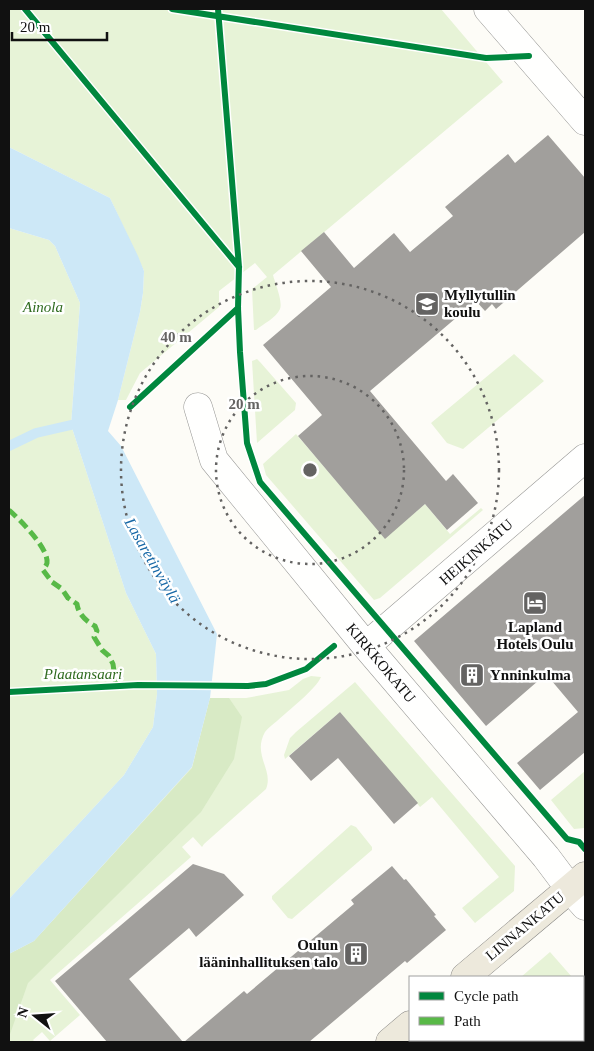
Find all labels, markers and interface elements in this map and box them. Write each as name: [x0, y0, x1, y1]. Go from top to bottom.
scale bar: [12, 10, 108, 42]
text: 20 m: [20, 19, 51, 35]
place label: Myllytullin koulu: [444, 287, 516, 320]
school or university icon: Myllytullin koulu: [414, 291, 440, 317]
park label: Ainola: [22, 299, 63, 315]
text: 40 m: [160, 329, 192, 345]
text: 20 m: [228, 396, 260, 412]
centre of rings: [301, 461, 319, 479]
water label: Lasaretinväylä: [120, 514, 184, 606]
street label: HEIKINKATU: [436, 516, 516, 588]
hotel icon: Lapland Hotels Oulu: [522, 590, 548, 616]
place label: Lapland Hotels Oulu: [496, 619, 574, 652]
street label: KIRKKOKATU: [343, 620, 419, 706]
building icon: Ynninkulma: [459, 662, 485, 688]
park label: Plaatansaari: [43, 666, 122, 682]
place label: Ynninkulma: [490, 667, 571, 683]
street label: LINNANKATU: [483, 888, 568, 963]
place label: Oulun lääninhallituksen talo: [199, 937, 339, 970]
building icon: Oulun lääninhallituksen talo: [343, 941, 369, 967]
legend: [409, 976, 584, 1041]
text: Cycle path: [454, 988, 519, 1004]
north arrow: [10, 991, 60, 1041]
text: N: [14, 1005, 32, 1019]
text: Path: [454, 1013, 481, 1029]

